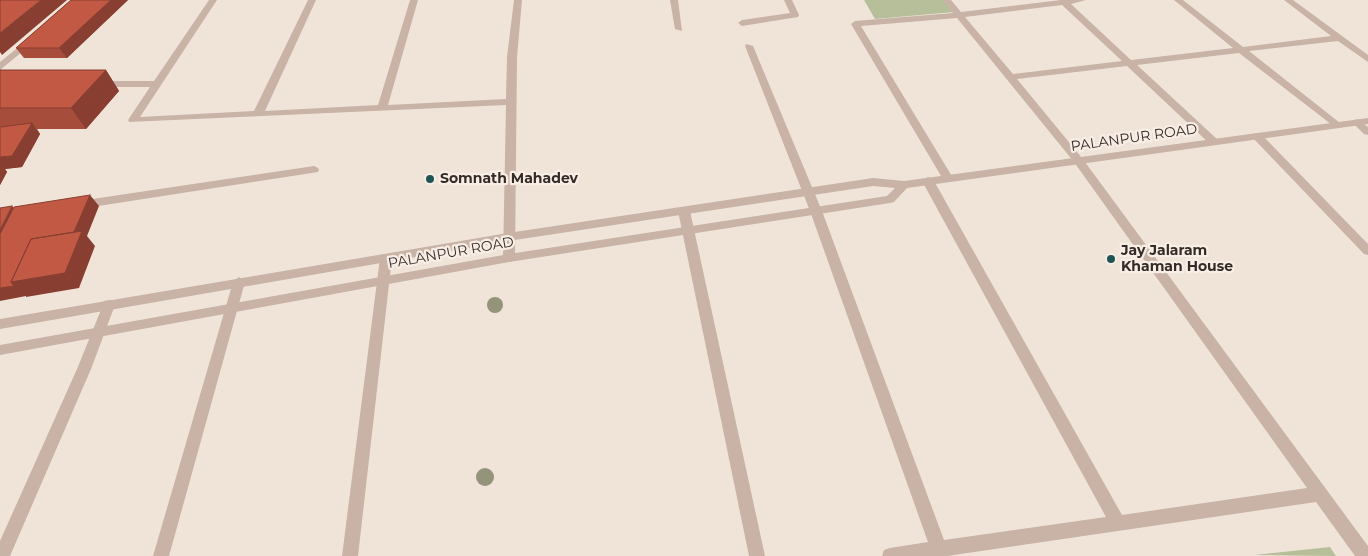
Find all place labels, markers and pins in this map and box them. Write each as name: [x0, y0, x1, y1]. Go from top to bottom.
place label: Somnath Mahadev: [440, 171, 578, 187]
marker: Somnath Mahadev: [424, 173, 436, 185]
place label: Jay Jalaram Khaman House: [1121, 243, 1233, 276]
marker: Jay Jalaram Khaman House: [1105, 253, 1117, 265]

